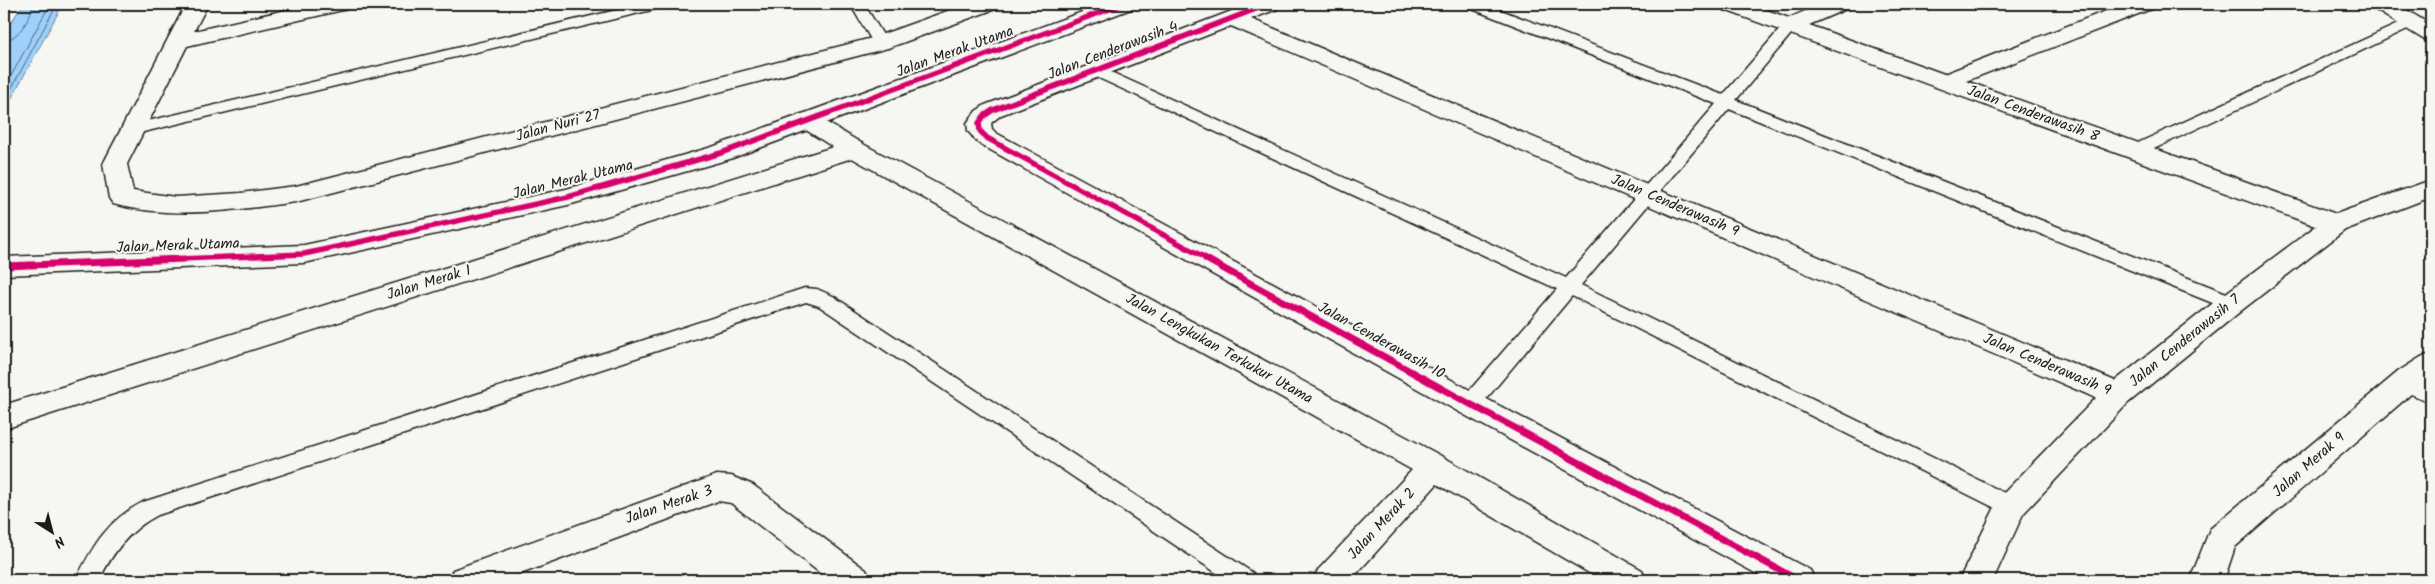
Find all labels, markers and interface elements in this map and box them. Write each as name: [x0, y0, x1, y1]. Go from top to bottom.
street label: Jalan Cenderawasih 4: [1044, 15, 1182, 87]
street label: Jalan Merak Utama: [893, 20, 1017, 84]
street label: Jalan Cenderawasih 8: [1964, 79, 2103, 149]
street label: Jalan Nuri 27: [513, 103, 604, 149]
street label: Jalan Merak Utama: [510, 153, 636, 207]
street label: Jalan Cenderawasih 9: [1607, 168, 1743, 244]
street label: Jalan Merak Utama: [116, 232, 240, 260]
street label: Jalan Merak 1: [384, 259, 474, 307]
street label: Jalan Lengkukan Terkukur Utama: [1121, 287, 1317, 411]
street label: Jalan Cenderawasih 7: [2124, 288, 2247, 393]
street label: Jalan Cenderawasih 10: [1313, 296, 1449, 386]
street label: Jalan Cenderawasih 9: [1979, 327, 2115, 403]
street label: Jalan Merak 9: [2267, 426, 2351, 503]
street label: Jalan Merak 3: [622, 479, 716, 531]
street label: Jalan Merak 2: [1342, 482, 1422, 566]
north arrow: [28, 506, 78, 556]
text: N: [49, 530, 69, 553]

